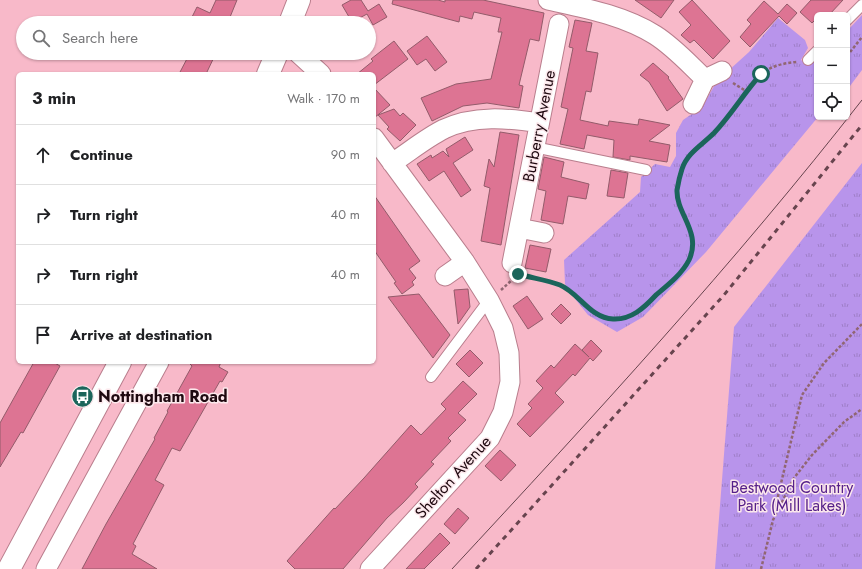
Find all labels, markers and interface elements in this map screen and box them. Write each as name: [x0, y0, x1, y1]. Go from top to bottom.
map controls: [814, 12, 850, 120]
button: +: [814, 12, 850, 48]
search box: [16, 16, 376, 60]
icon: search: [30, 27, 52, 49]
text: Search here: [62, 27, 138, 49]
button: −: [814, 48, 850, 84]
route start: [752, 65, 770, 83]
street label: Burberry Avenue: [517, 68, 561, 184]
button: locate: [814, 84, 850, 120]
text: 3 min: [32, 86, 76, 110]
text: Walk · 170 m: [287, 89, 360, 108]
icon: ahead: [32, 144, 54, 166]
text: Continue: [70, 144, 133, 166]
text: 90 m: [331, 145, 360, 164]
icon: right: [32, 204, 54, 226]
text: Turn right: [70, 204, 138, 226]
text: 40 m: [331, 205, 360, 224]
icon: right: [32, 264, 54, 286]
text: Turn right: [70, 264, 138, 286]
text: 40 m: [331, 265, 360, 284]
route end: [509, 265, 527, 283]
icon: arrive: [32, 324, 54, 346]
text: Arrive at destination: [70, 324, 212, 346]
bus stop icon: Nottingham Road: [70, 383, 96, 409]
place label: Nottingham Road: [98, 385, 228, 408]
street label: Shelton Avenue: [409, 430, 497, 524]
park label: Bestwood Country Park (Mill Lakes): [731, 476, 854, 517]

